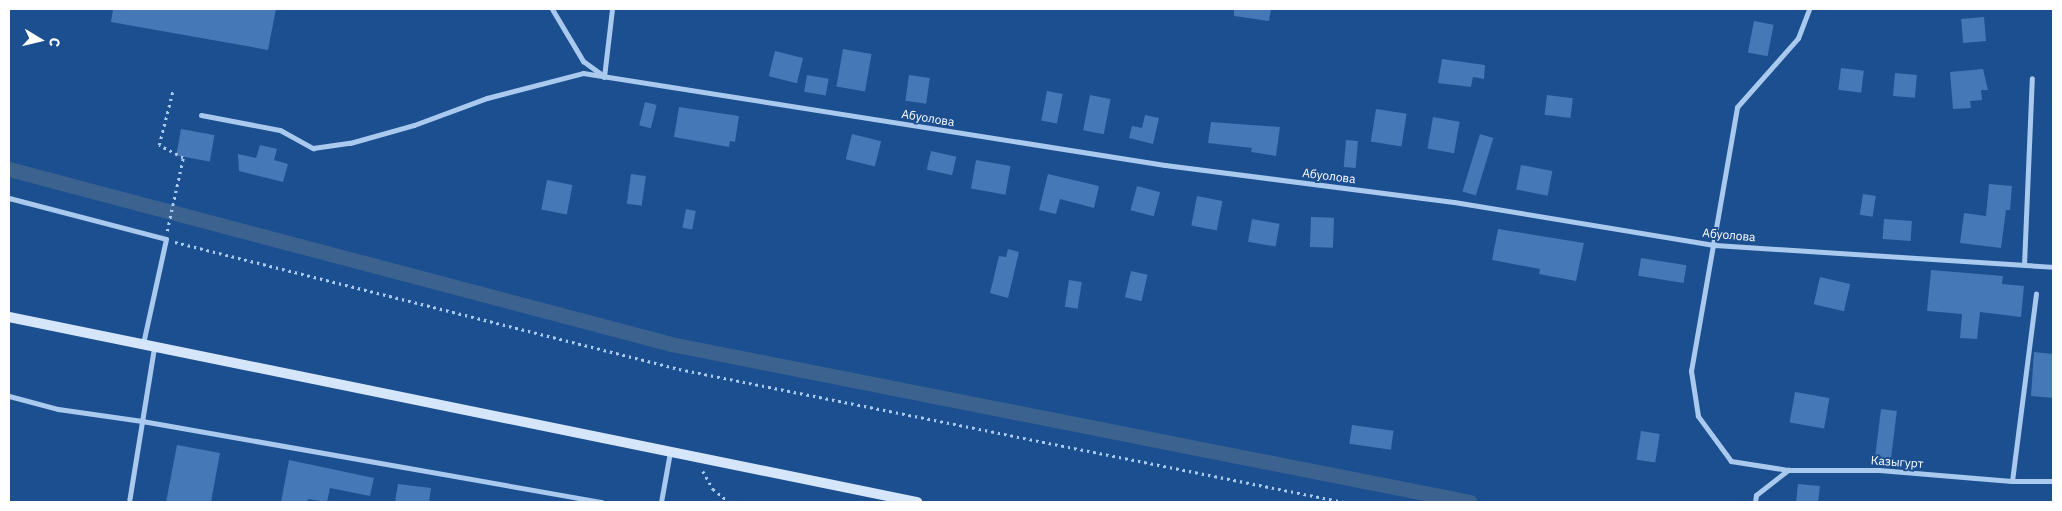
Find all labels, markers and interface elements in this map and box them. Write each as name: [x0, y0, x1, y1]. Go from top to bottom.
north arrow: [15, 15, 65, 65]
text: С: [45, 36, 64, 48]
street label: Абуолова: [901, 107, 955, 129]
street label: Абуолова: [1302, 166, 1356, 186]
street label: Абуолова: [1702, 226, 1756, 244]
street label: Казыгурт: [1870, 453, 1924, 471]

